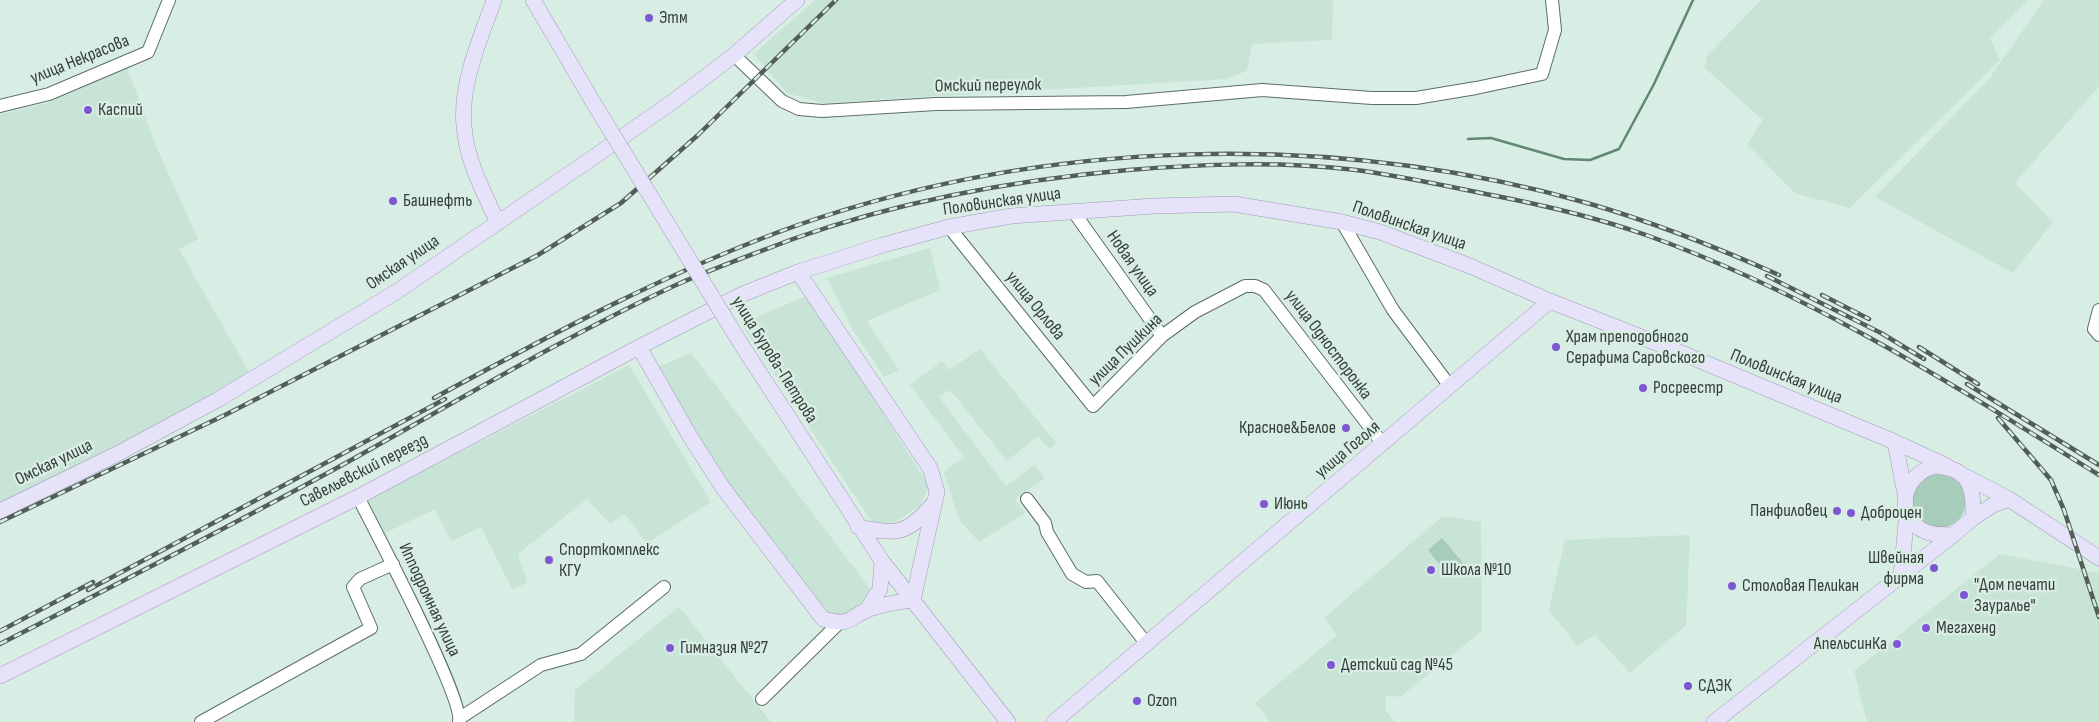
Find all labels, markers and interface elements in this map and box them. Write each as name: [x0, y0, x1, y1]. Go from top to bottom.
place label: Этм: [659, 7, 688, 29]
marker: Этм: [643, 12, 655, 24]
street label: улица Некрасова: [27, 30, 133, 90]
street label: Омский переулок: [934, 74, 1042, 98]
place label: Каспий: [98, 99, 143, 121]
marker: Каспий: [82, 104, 94, 116]
street label: Половинская улица: [942, 183, 1062, 221]
place label: Башнефть: [403, 190, 472, 212]
marker: Башнефть: [387, 195, 399, 207]
street label: Половинская улица: [1349, 196, 1469, 256]
street label: Новая улица: [1101, 227, 1163, 301]
street label: Омская улица: [362, 231, 444, 295]
street label: улица Орлова: [1001, 267, 1069, 345]
street label: улица Односторонка: [1280, 286, 1376, 404]
street label: улица Бурова-Петрова: [726, 292, 822, 428]
street label: улица Пушкина: [1085, 310, 1167, 390]
place label: Храм преподобного Серафима Саровского: [1566, 326, 1705, 368]
marker: Храм преподобного Серафима Саровского: [1550, 341, 1562, 353]
street label: Половинская улица: [1727, 345, 1845, 409]
place label: Росреестр: [1653, 377, 1723, 399]
marker: Росреестр: [1637, 382, 1649, 394]
place label: Красное&Белое: [1239, 417, 1336, 439]
street label: улица Гоголя: [1311, 417, 1385, 483]
marker: Красное&Белое: [1340, 422, 1352, 434]
street label: Савельевский переезд: [296, 429, 432, 513]
street label: Омская улица: [12, 435, 96, 491]
place label: Июнь: [1274, 493, 1308, 515]
marker: Июнь: [1258, 498, 1270, 510]
place label: Панфиловец: [1750, 500, 1827, 522]
place label: Доброцен: [1861, 502, 1922, 524]
marker: Панфиловец: [1831, 505, 1843, 517]
marker: Доброцен: [1845, 507, 1857, 519]
place label: Спорткомплекс КГУ: [559, 539, 660, 582]
street label: Ипподромная улица: [393, 540, 465, 660]
place label: Швейная фирма: [1868, 547, 1924, 590]
marker: Спорткомплекс КГУ: [543, 554, 555, 566]
place label: Школа №10: [1441, 559, 1512, 581]
marker: Швейная фирма: [1928, 562, 1940, 574]
marker: Школа №10: [1425, 564, 1437, 576]
place label: "Дом печати Зауралье": [1974, 574, 2055, 616]
place label: Столовая Пеликан: [1742, 575, 1859, 597]
marker: Столовая Пеликан: [1726, 580, 1738, 592]
marker: "Дом печати Зауралье": [1958, 589, 1970, 601]
place label: Мегахенд: [1936, 617, 1996, 639]
marker: Мегахенд: [1920, 622, 1932, 634]
place label: АпельсинКа: [1814, 633, 1887, 655]
place label: Гимназия №27: [680, 637, 768, 659]
marker: АпельсинКа: [1891, 638, 1903, 650]
marker: Гимназия №27: [664, 642, 676, 654]
place label: Детский сад №45: [1341, 654, 1453, 676]
marker: Детский сад №45: [1325, 659, 1337, 671]
place label: СДЭК: [1698, 675, 1732, 697]
marker: СДЭК: [1682, 680, 1694, 692]
place label: Ozon: [1147, 690, 1177, 712]
marker: Ozon: [1131, 695, 1143, 707]

